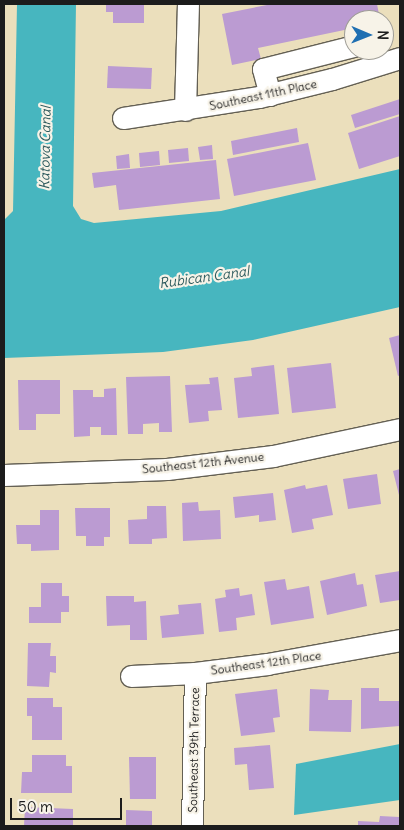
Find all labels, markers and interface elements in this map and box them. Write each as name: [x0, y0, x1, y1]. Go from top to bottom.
north arrow: [344, 10, 394, 60]
text: N: [374, 30, 392, 40]
street label: Southeast 11th Place: [208, 77, 318, 113]
water label: Katova Canal: [36, 106, 54, 190]
water label: Rubican Canal: [158, 262, 250, 292]
street label: Southeast 12th Avenue: [141, 449, 265, 477]
street label: Southeast 12th Place: [210, 648, 322, 678]
street label: Southeast 39th Terrace: [186, 687, 202, 813]
scale bar: [12, 788, 125, 820]
text: 50 m: [18, 797, 53, 816]

